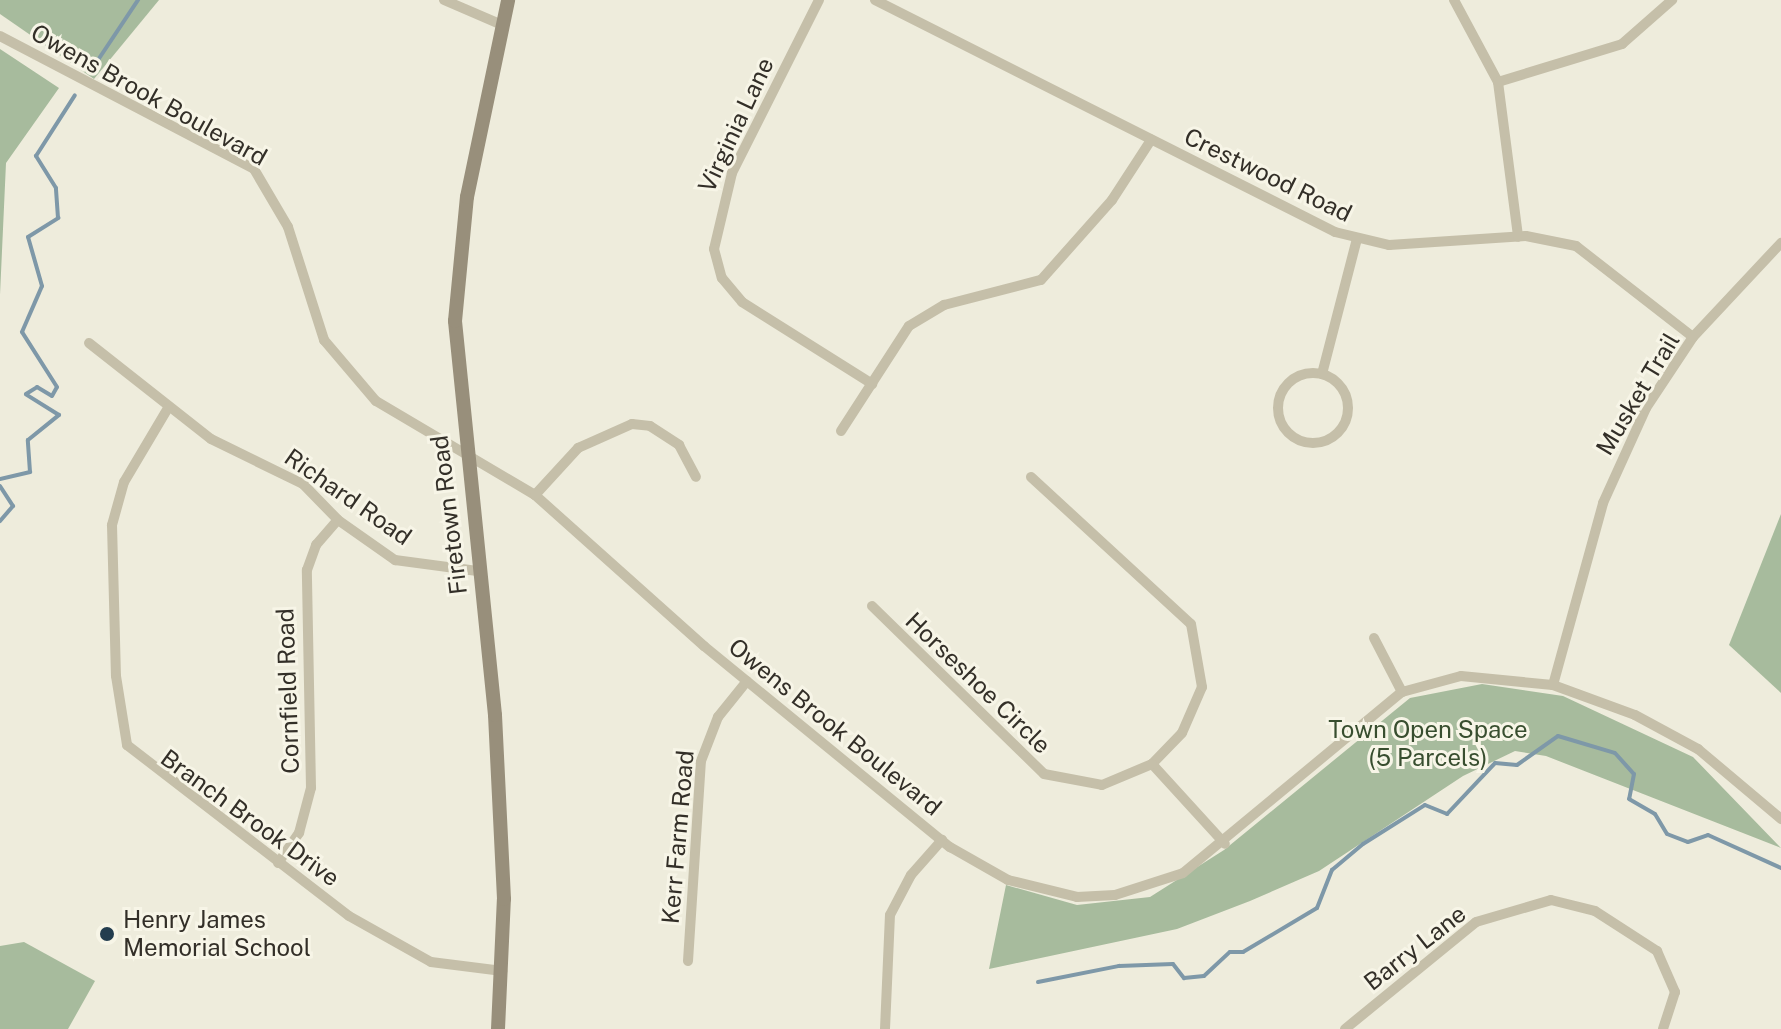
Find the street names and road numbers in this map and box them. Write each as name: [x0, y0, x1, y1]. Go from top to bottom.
street label: Owens Brook Boulevard: [26, 18, 272, 172]
street label: Virginia Lane: [692, 53, 780, 197]
street label: Crestwood Road: [1179, 122, 1357, 228]
street label: Musket Trail: [1590, 328, 1686, 460]
street label: Firetown Road: [425, 434, 473, 596]
street label: Richard Road: [279, 443, 417, 551]
street label: Horseshoe Circle: [899, 606, 1057, 760]
street label: Cornfield Road: [271, 608, 305, 774]
street label: Owens Brook Boulevard: [723, 632, 947, 822]
street label: Branch Brook Drive: [155, 743, 345, 893]
street label: Kerr Farm Road: [656, 749, 700, 925]
street label: Barry Lane: [1358, 899, 1472, 997]

